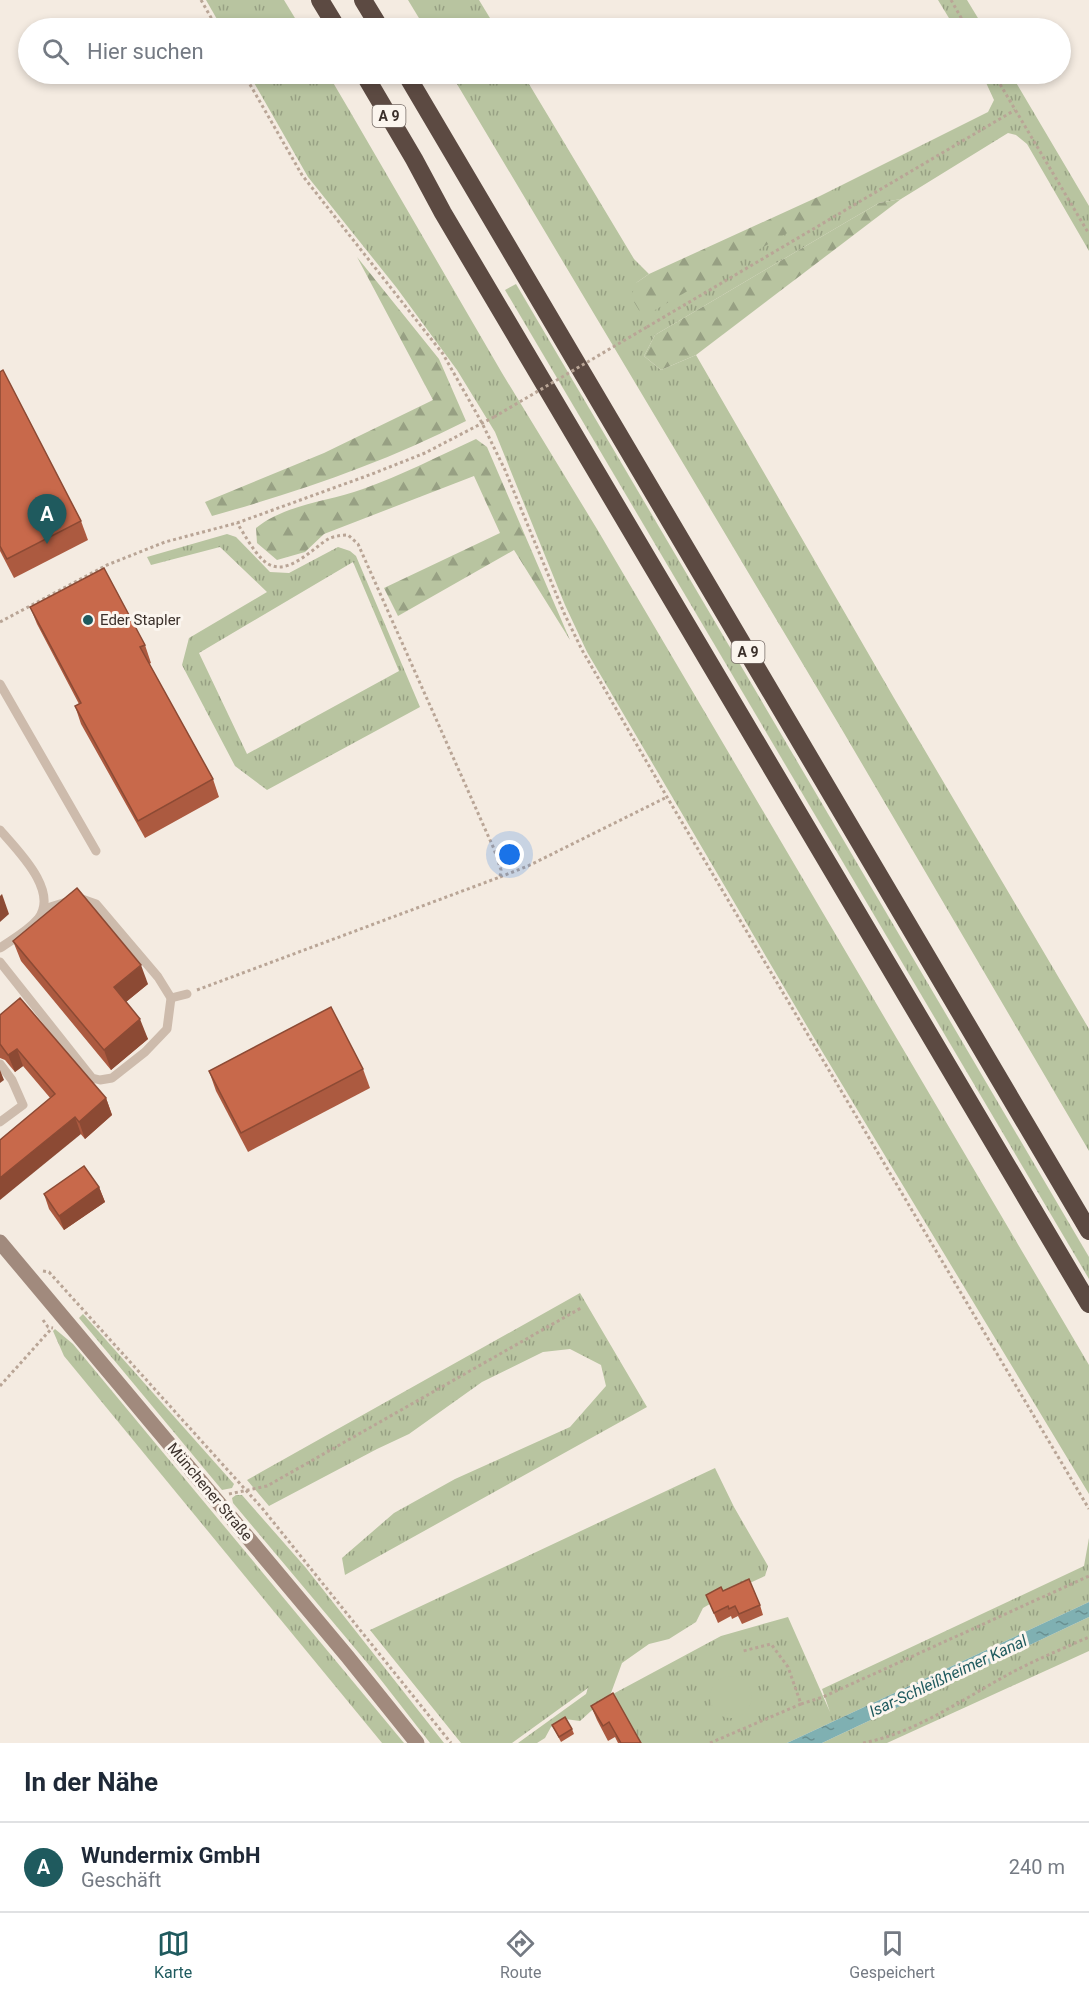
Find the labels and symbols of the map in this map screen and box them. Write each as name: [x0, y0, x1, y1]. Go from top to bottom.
road number: A 9: [372, 105, 406, 127]
pin: A: [28, 494, 66, 544]
place label: Eder Stapler: [100, 611, 181, 629]
marker: Eder Stapler: [81, 613, 95, 627]
road number: A 9: [732, 641, 764, 663]
your location: [495, 840, 524, 869]
street label: Münchener Straße: [164, 1439, 256, 1545]
water label: Isar-Schleißheimer Kanal: [866, 1631, 1030, 1721]

